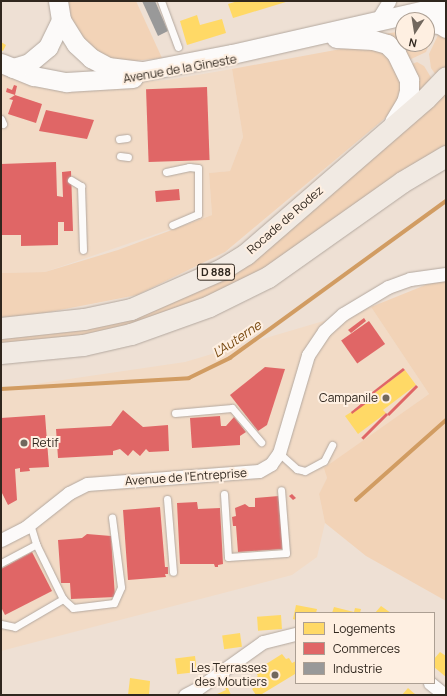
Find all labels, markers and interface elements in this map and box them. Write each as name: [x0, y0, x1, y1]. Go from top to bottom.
north arrow: [395, 12, 435, 52]
text: N: [407, 35, 418, 51]
street label: Avenue de la Gineste: [122, 52, 238, 86]
street label: Rocade de Rodez: [244, 183, 326, 257]
road number: D 888: [196, 263, 236, 281]
water label: L'Auterne: [210, 317, 264, 361]
place label: Campanile: [319, 391, 378, 405]
marker: Campanile: [381, 393, 391, 403]
place label: Retif: [32, 436, 58, 450]
marker: Retif: [19, 438, 29, 448]
street label: Avenue de l'Entreprise: [124, 466, 248, 488]
legend: [295, 612, 435, 684]
text: Logements: [333, 620, 395, 637]
text: Commerces: [333, 640, 400, 657]
text: Industrie: [333, 660, 382, 677]
place label: Les Terrasses des Moutiers: [191, 661, 267, 689]
marker: Les Terrasses des Moutiers: [270, 670, 280, 680]

